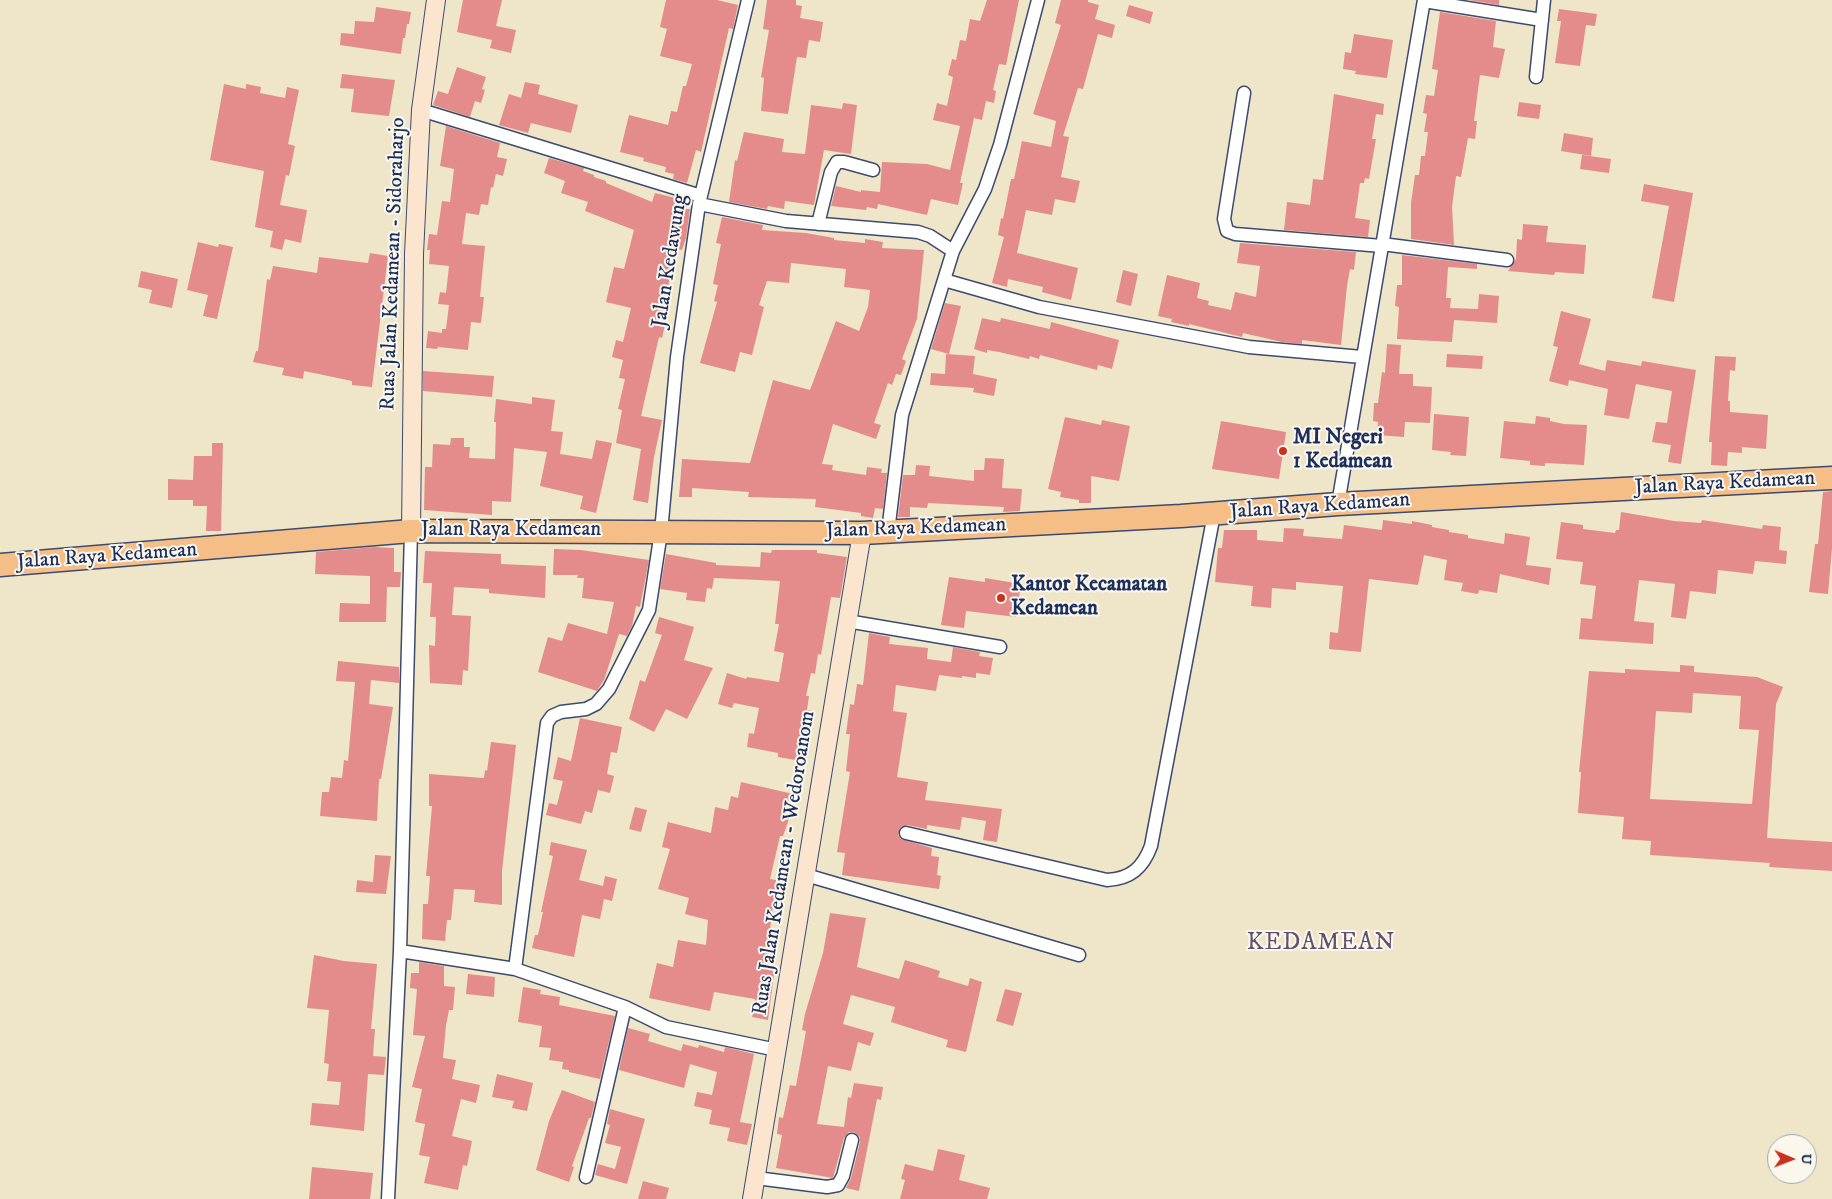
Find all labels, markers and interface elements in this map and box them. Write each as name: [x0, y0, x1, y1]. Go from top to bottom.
street label: Ruas Jalan Kedamean - Sidoraharjo: [376, 117, 412, 411]
street label: Jalan Kedawung: [648, 192, 694, 330]
place label: MI Negeri 1 Kedamean: [1293, 426, 1392, 476]
marker: MI Negeri 1 Kedamean: [1277, 445, 1289, 457]
street label: Jalan Raya Kedamean: [1634, 467, 1816, 501]
street label: Jalan Raya Kedamean: [1229, 488, 1411, 526]
street label: Jalan Raya Kedamean: [825, 513, 1007, 545]
street label: Jalan Raya Kedamean: [421, 518, 601, 544]
street label: Jalan Raya Kedamean: [16, 538, 198, 576]
place label: Kantor Kecamatan Kedamean: [1011, 573, 1167, 623]
marker: Kantor Kecamatan Kedamean: [995, 592, 1007, 604]
street label: Ruas Jalan Kedamean - Wedoroanom: [748, 709, 822, 1017]
district label: KEDAMEAN: [1246, 930, 1396, 958]
north arrow: [1767, 1134, 1817, 1184]
text: U: [1797, 1154, 1815, 1165]

